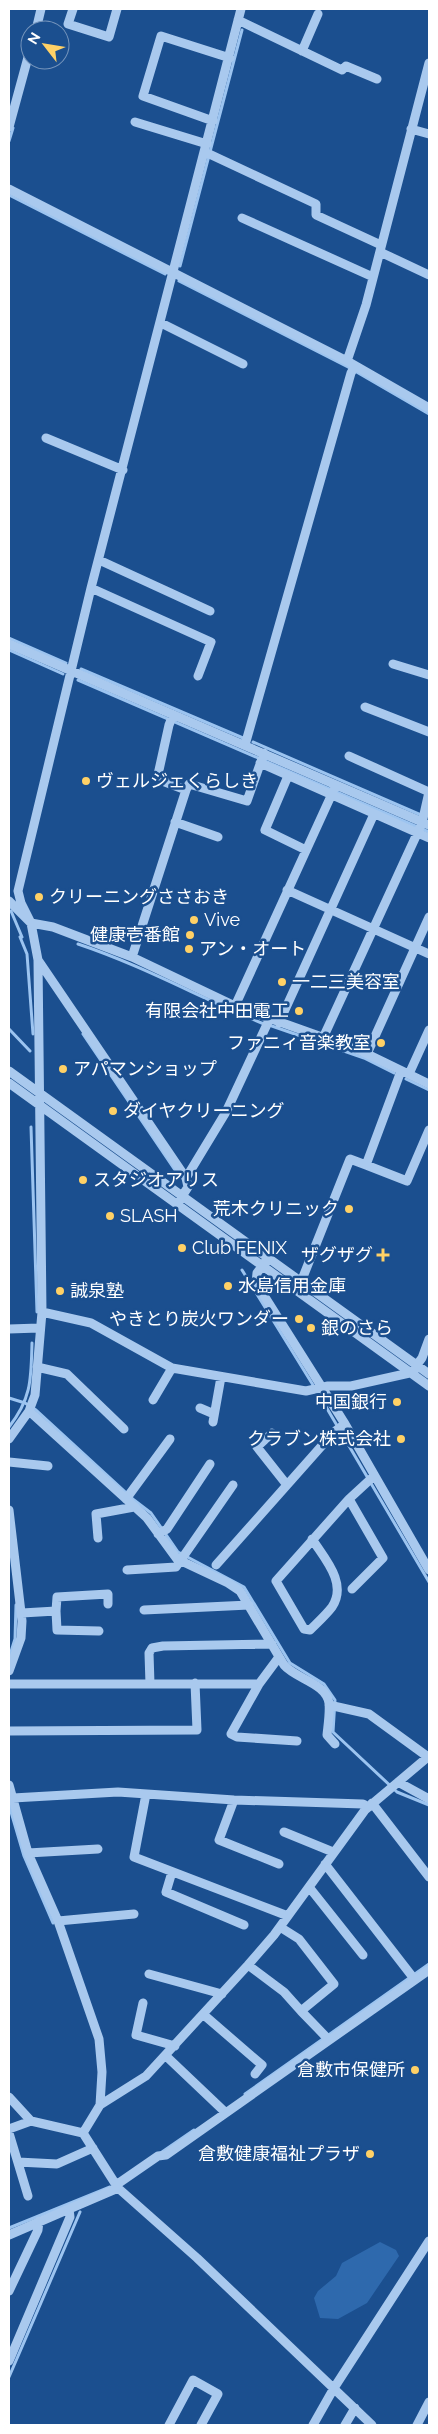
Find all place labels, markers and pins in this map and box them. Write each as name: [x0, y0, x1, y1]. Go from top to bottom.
place label: ヴェルジェくらしき: [96, 770, 258, 791]
marker: ヴェルジェくらしき: [80, 775, 92, 787]
place label: クリーニングささおき: [49, 886, 229, 907]
marker: クリーニングささおき: [33, 891, 45, 903]
place label: Vive: [204, 909, 240, 930]
marker: Vive: [188, 914, 200, 926]
place label: 健康壱番館: [90, 924, 180, 945]
marker: 健康壱番館: [184, 929, 196, 941]
place label: アン・オート: [199, 938, 306, 959]
marker: アン・オート: [183, 943, 195, 955]
place label: 一二三美容室: [292, 971, 400, 992]
marker: 一二三美容室: [276, 976, 288, 988]
place label: 有限会社中田電工: [145, 1000, 289, 1021]
marker: 有限会社中田電工: [293, 1005, 305, 1017]
place label: ファニィ音楽教室: [227, 1032, 371, 1053]
marker: ファニィ音楽教室: [375, 1037, 387, 1049]
place label: アパマンショップ: [73, 1058, 217, 1079]
marker: アパマンショップ: [57, 1063, 69, 1075]
place label: ダイヤクリーニング: [123, 1100, 284, 1121]
marker: ダイヤクリーニング: [107, 1105, 119, 1117]
place label: スタジオアリス: [93, 1169, 219, 1190]
marker: スタジオアリス: [77, 1174, 89, 1186]
place label: 荒木クリニック: [213, 1198, 339, 1219]
marker: 荒木クリニック: [343, 1203, 355, 1215]
place label: SLASH: [120, 1205, 178, 1226]
marker: SLASH: [104, 1210, 116, 1222]
place label: Club FENIX: [192, 1237, 288, 1258]
marker: Club FENIX: [176, 1242, 188, 1254]
place label: ザグザグ: [301, 1244, 373, 1265]
marker: ザグザグ: [377, 1249, 389, 1261]
place label: 水島信用金庫: [238, 1275, 346, 1296]
place label: 誠泉塾: [70, 1280, 124, 1301]
marker: 水島信用金庫: [222, 1280, 234, 1292]
marker: 誠泉塾: [54, 1285, 66, 1297]
place label: やきとり炭火ワンダー: [109, 1308, 289, 1329]
marker: やきとり炭火ワンダー: [293, 1313, 305, 1325]
place label: 銀のさら: [321, 1317, 393, 1338]
marker: 銀のさら: [305, 1322, 317, 1334]
place label: 中国銀行: [315, 1391, 387, 1412]
marker: 中国銀行: [391, 1396, 403, 1408]
place label: クラブン株式会社: [247, 1428, 391, 1449]
marker: クラブン株式会社: [395, 1433, 407, 1445]
place label: 倉敷市保健所: [297, 2059, 405, 2080]
marker: 倉敷市保健所: [409, 2064, 421, 2076]
place label: 倉敷健康福祉プラザ: [198, 2143, 360, 2164]
marker: 倉敷健康福祉プラザ: [364, 2148, 376, 2160]

